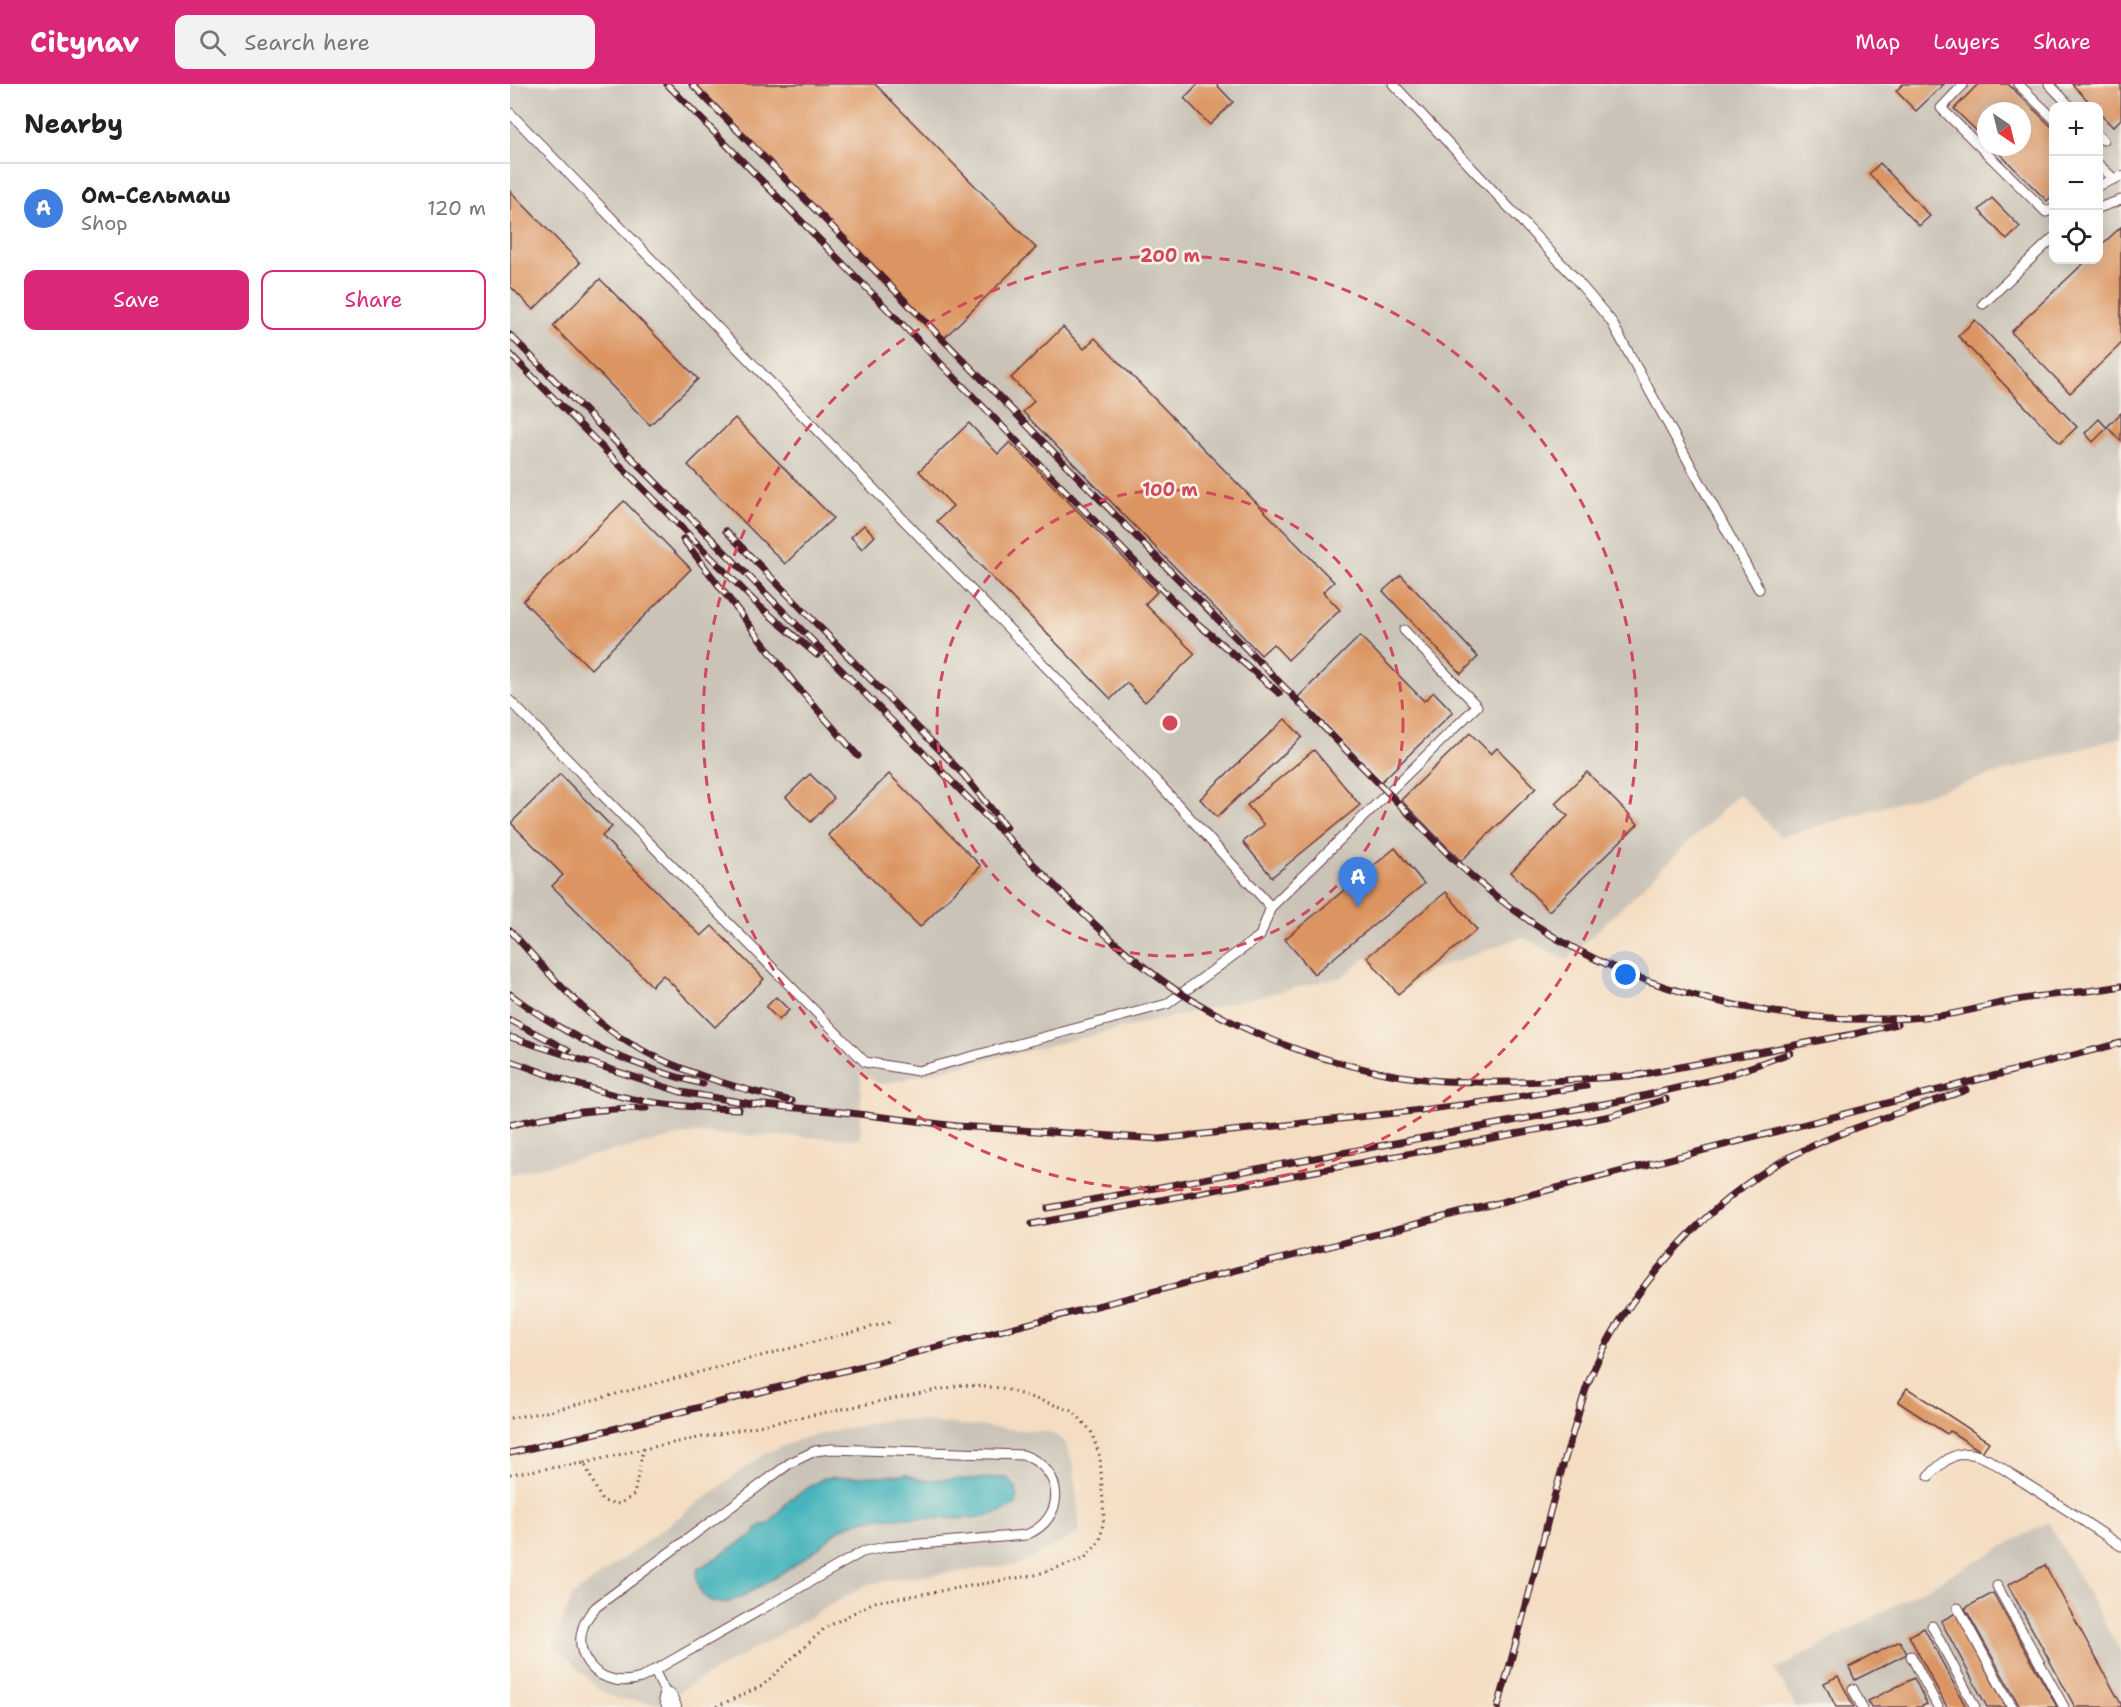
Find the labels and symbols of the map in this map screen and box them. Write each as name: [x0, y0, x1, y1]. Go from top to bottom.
north arrow: [1977, 102, 2031, 156]
text: 200 m: [1140, 244, 1201, 268]
text: 100 m: [1142, 478, 1198, 502]
centre of rings: [1160, 713, 1180, 733]
pin: A: [1338, 858, 1378, 907]
your location: [1611, 960, 1640, 989]

